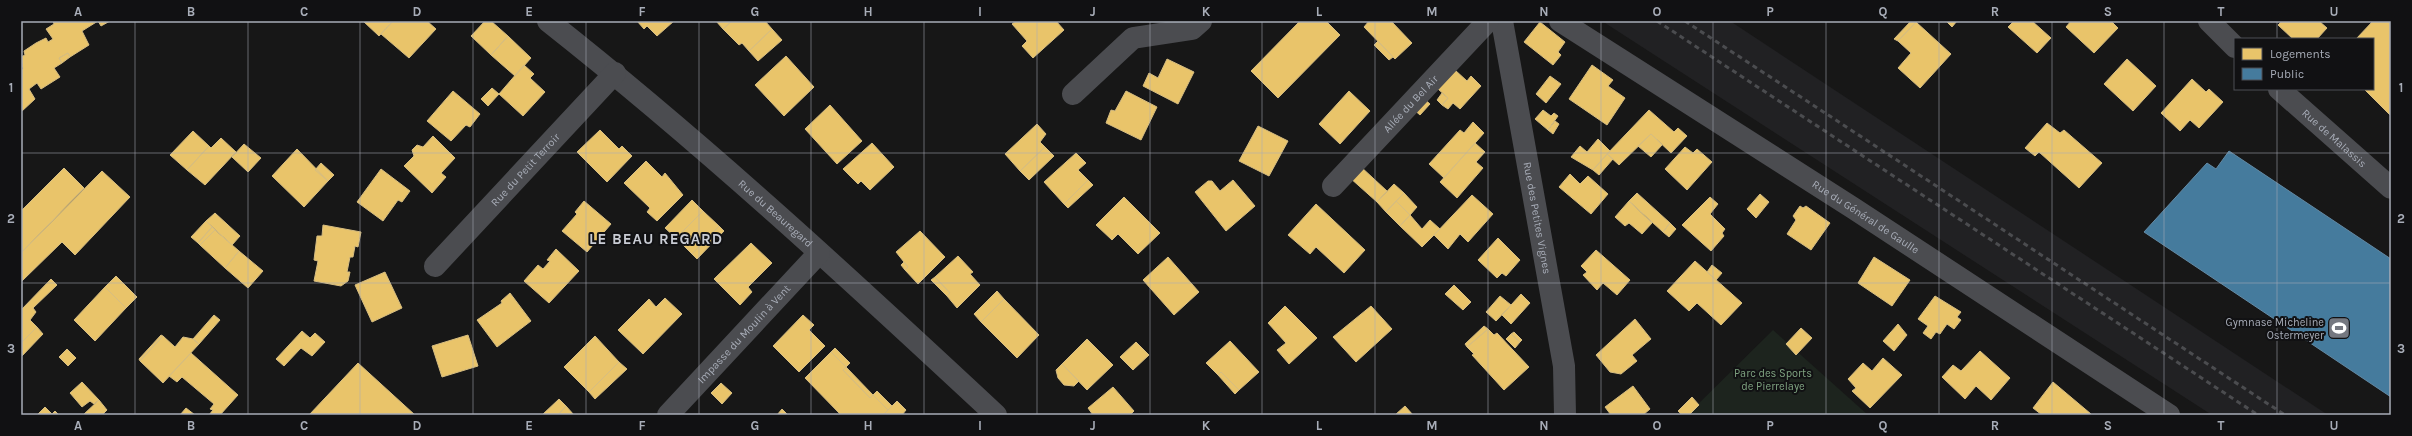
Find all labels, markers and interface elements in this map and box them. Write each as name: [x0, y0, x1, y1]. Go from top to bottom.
text: A: [74, 4, 82, 19]
text: B: [187, 4, 195, 19]
text: C: [300, 4, 308, 19]
text: D: [413, 4, 422, 19]
text: E: [525, 4, 533, 19]
text: F: [638, 4, 646, 19]
text: G: [751, 4, 759, 19]
text: H: [863, 4, 873, 19]
text: I: [978, 4, 982, 19]
text: J: [1090, 4, 1096, 19]
text: K: [1202, 4, 1211, 19]
text: L: [1316, 4, 1323, 19]
text: M: [1426, 4, 1438, 19]
text: N: [1539, 4, 1549, 19]
text: O: [1653, 4, 1662, 19]
text: P: [1766, 4, 1774, 19]
text: Q: [1879, 4, 1888, 19]
text: R: [1991, 4, 1999, 19]
text: S: [2104, 4, 2112, 19]
text: T: [2218, 4, 2225, 19]
text: U: [2330, 4, 2338, 19]
legend: [2234, 38, 2374, 90]
text: Logements: [2270, 47, 2331, 61]
text: Public: [2270, 67, 2304, 81]
street label: Allée du Bel Air: [1380, 72, 1440, 135]
text: 1: [9, 80, 13, 95]
text: 1: [2399, 80, 2403, 95]
street label: Rue de Malassis: [2300, 106, 2370, 170]
street label: Rue du Petit Terroir: [488, 130, 562, 209]
street label: Rue des Petites Vignes: [1521, 161, 1554, 275]
street label: Rue du Beauregard: [736, 177, 816, 250]
street label: Rue du Général de Gaulle: [1810, 177, 1922, 256]
text: 2: [7, 211, 15, 226]
text: 2: [2397, 211, 2405, 226]
district label: LE BEAU REGARD: [589, 230, 723, 248]
street label: Impasse du Moulin à Vent: [695, 282, 793, 386]
sports icon: Gymnase Micheline Ostermeyer: [2326, 315, 2352, 341]
place label: Gymnase Micheline Ostermeyer: [2226, 316, 2324, 342]
text: 3: [7, 341, 15, 356]
text: 3: [2397, 341, 2405, 356]
park label: Parc des Sports de Pierrelaye: [1734, 367, 1812, 393]
text: A: [74, 418, 82, 433]
text: B: [187, 418, 195, 433]
text: C: [300, 418, 308, 433]
text: D: [413, 418, 422, 433]
text: E: [525, 418, 533, 433]
text: F: [638, 418, 646, 433]
text: G: [751, 418, 759, 433]
text: H: [863, 418, 873, 433]
text: I: [978, 418, 982, 433]
text: J: [1090, 418, 1096, 433]
text: K: [1202, 418, 1211, 433]
text: L: [1316, 418, 1323, 433]
text: M: [1426, 418, 1438, 433]
text: N: [1539, 418, 1549, 433]
text: O: [1653, 418, 1662, 433]
text: P: [1766, 418, 1774, 433]
text: Q: [1879, 418, 1888, 433]
text: R: [1991, 418, 1999, 433]
text: S: [2104, 418, 2112, 433]
text: T: [2218, 418, 2225, 433]
text: U: [2330, 418, 2338, 433]

